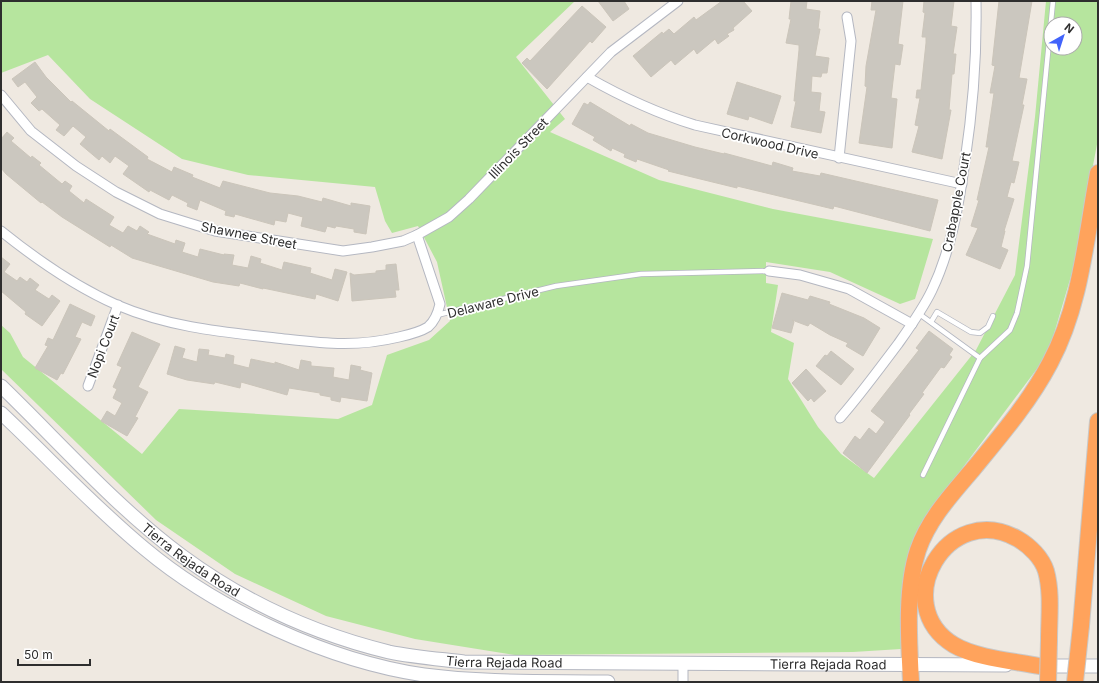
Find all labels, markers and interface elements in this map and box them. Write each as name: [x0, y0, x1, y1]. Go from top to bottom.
north arrow: [1043, 16, 1083, 56]
text: N: [1062, 20, 1077, 36]
street label: Illinois Street: [485, 114, 551, 182]
street label: Corkwood Drive: [720, 124, 820, 162]
street label: Crabapple Court: [938, 151, 974, 253]
street label: Shawnee Street: [200, 218, 298, 252]
street label: Delaware Drive: [446, 283, 540, 321]
street label: Nopi Court: [84, 312, 122, 380]
street label: Tierra Rejada Road: [139, 519, 243, 600]
scale bar: [18, 641, 90, 667]
text: 50 m: [24, 647, 53, 662]
street label: Tierra Rejada Road: [445, 652, 563, 671]
street label: Tierra Rejada Road: [770, 656, 887, 672]

